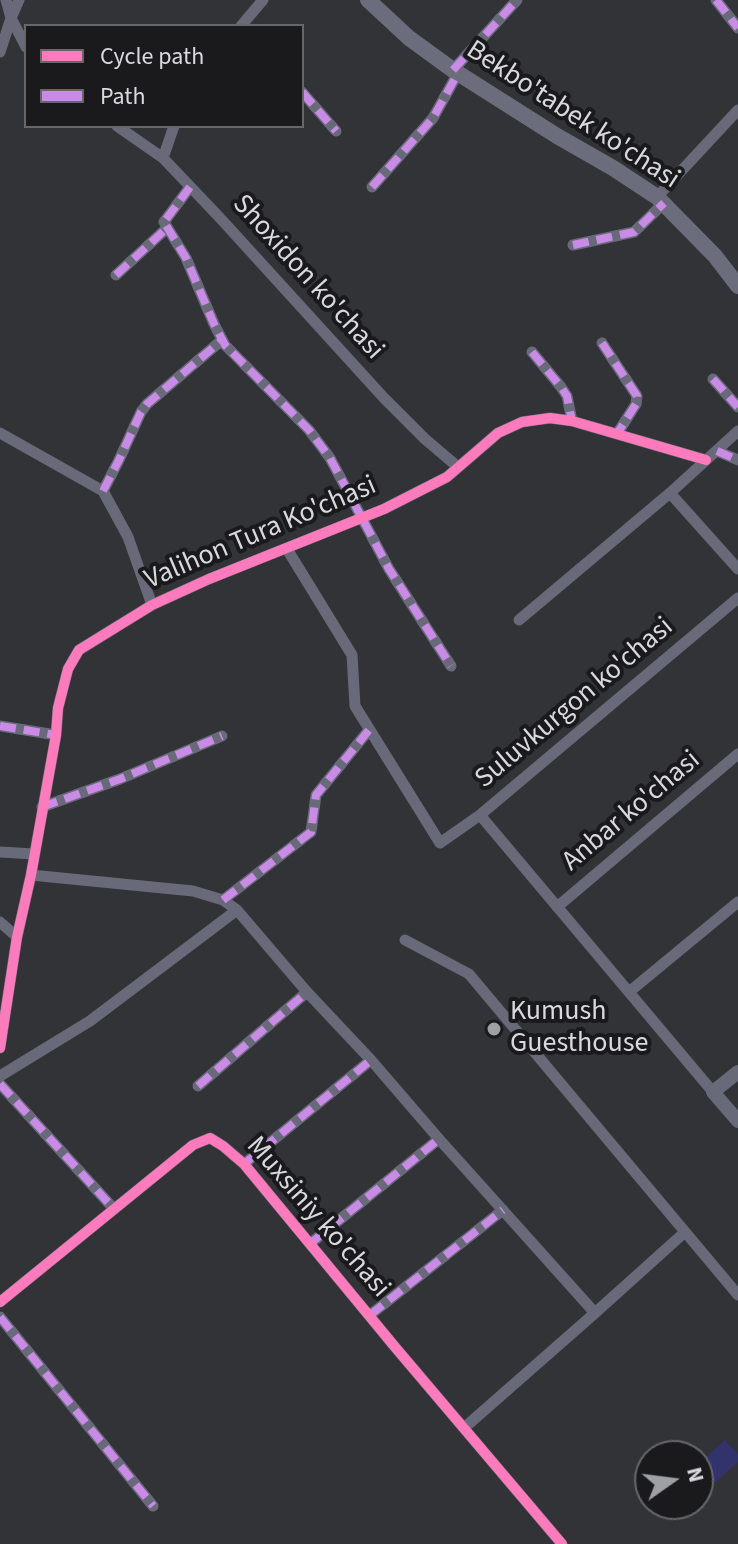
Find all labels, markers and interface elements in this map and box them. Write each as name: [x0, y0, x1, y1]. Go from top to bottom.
legend: [24, 24, 304, 128]
street label: Bekbo'tabek ko'chasi: [459, 35, 685, 197]
text: Cycle path: [100, 39, 204, 74]
text: Path: [100, 79, 146, 114]
street label: Shoxidon ko'chasi: [224, 189, 390, 367]
street label: Valihon Tura Ko'chasi: [140, 470, 382, 598]
street label: Suluvkurgon ko'chasi: [469, 611, 681, 797]
street label: Anbar ko'chasi: [556, 745, 708, 879]
place label: Kumush Guesthouse: [510, 996, 648, 1062]
marker: Kumush Guesthouse: [485, 1020, 503, 1038]
street label: Muxsiniy ko'chasi: [238, 1131, 396, 1305]
north arrow: [634, 1440, 714, 1520]
text: N: [678, 1464, 713, 1486]

